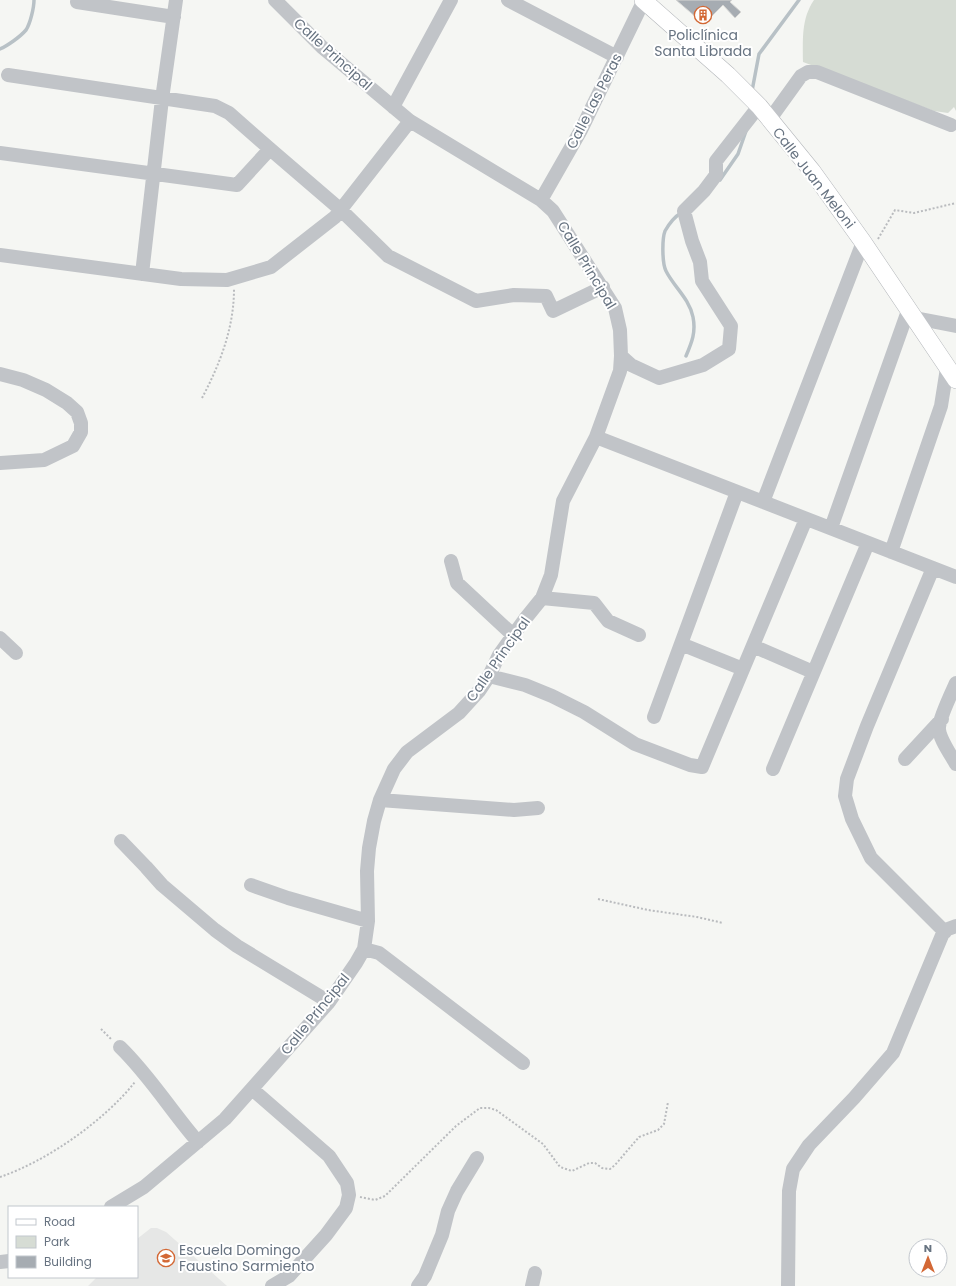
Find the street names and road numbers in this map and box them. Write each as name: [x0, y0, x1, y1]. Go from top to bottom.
street label: Calle Principal: [289, 13, 377, 95]
street label: Calle Las Peras: [561, 50, 627, 152]
street label: Calle Juan Meloni: [768, 123, 860, 233]
street label: Calle Principal: [553, 217, 621, 313]
street label: Calle Principal: [461, 612, 535, 706]
street label: Calle Principal: [276, 969, 354, 1059]

